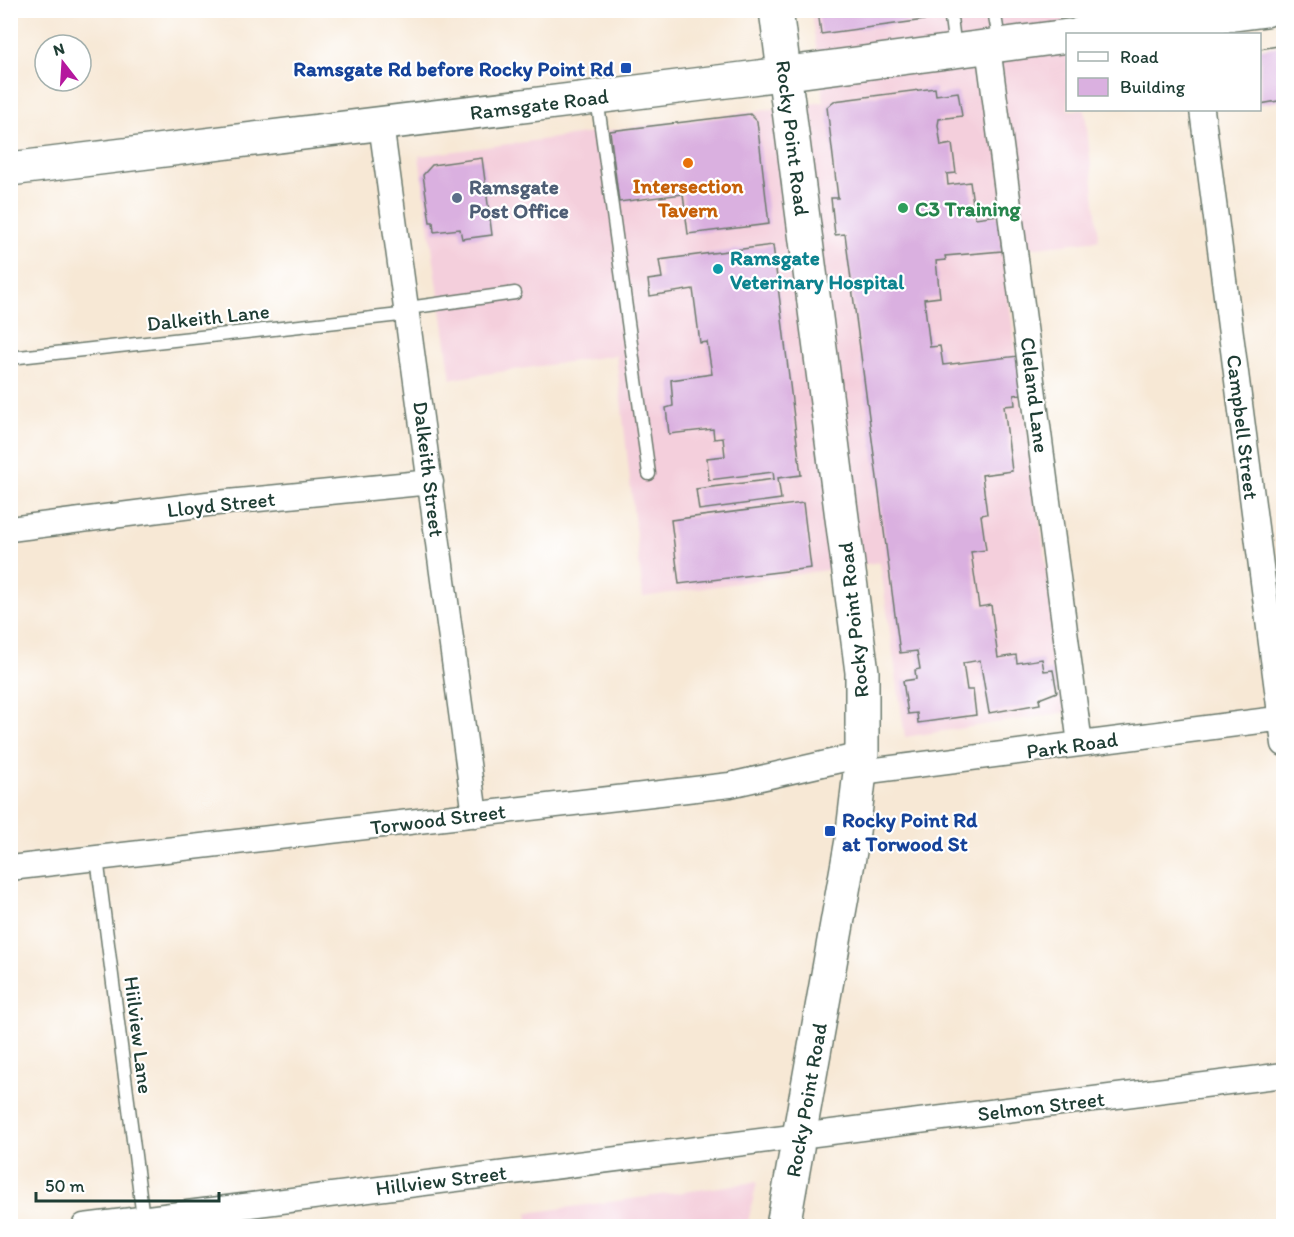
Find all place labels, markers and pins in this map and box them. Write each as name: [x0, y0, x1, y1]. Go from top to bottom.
place label: Ramsgate Rd before Rocky Point Rd: [293, 56, 615, 82]
marker: Ramsgate Rd before Rocky Point Rd: [619, 61, 633, 75]
marker: Intersection Tavern: [681, 156, 695, 170]
place label: Intersection Tavern: [633, 173, 743, 222]
place label: Ramsgate Post Office: [469, 174, 569, 223]
marker: Ramsgate Post Office: [450, 191, 464, 205]
place label: C3 Training: [915, 196, 1022, 222]
marker: C3 Training: [896, 201, 910, 215]
place label: Ramsgate Veterinary Hospital: [730, 245, 905, 295]
marker: Ramsgate Veterinary Hospital: [711, 262, 725, 276]
place label: Rocky Point Rd at Torwood St: [842, 807, 978, 856]
marker: Rocky Point Rd at Torwood St: [823, 824, 837, 838]

